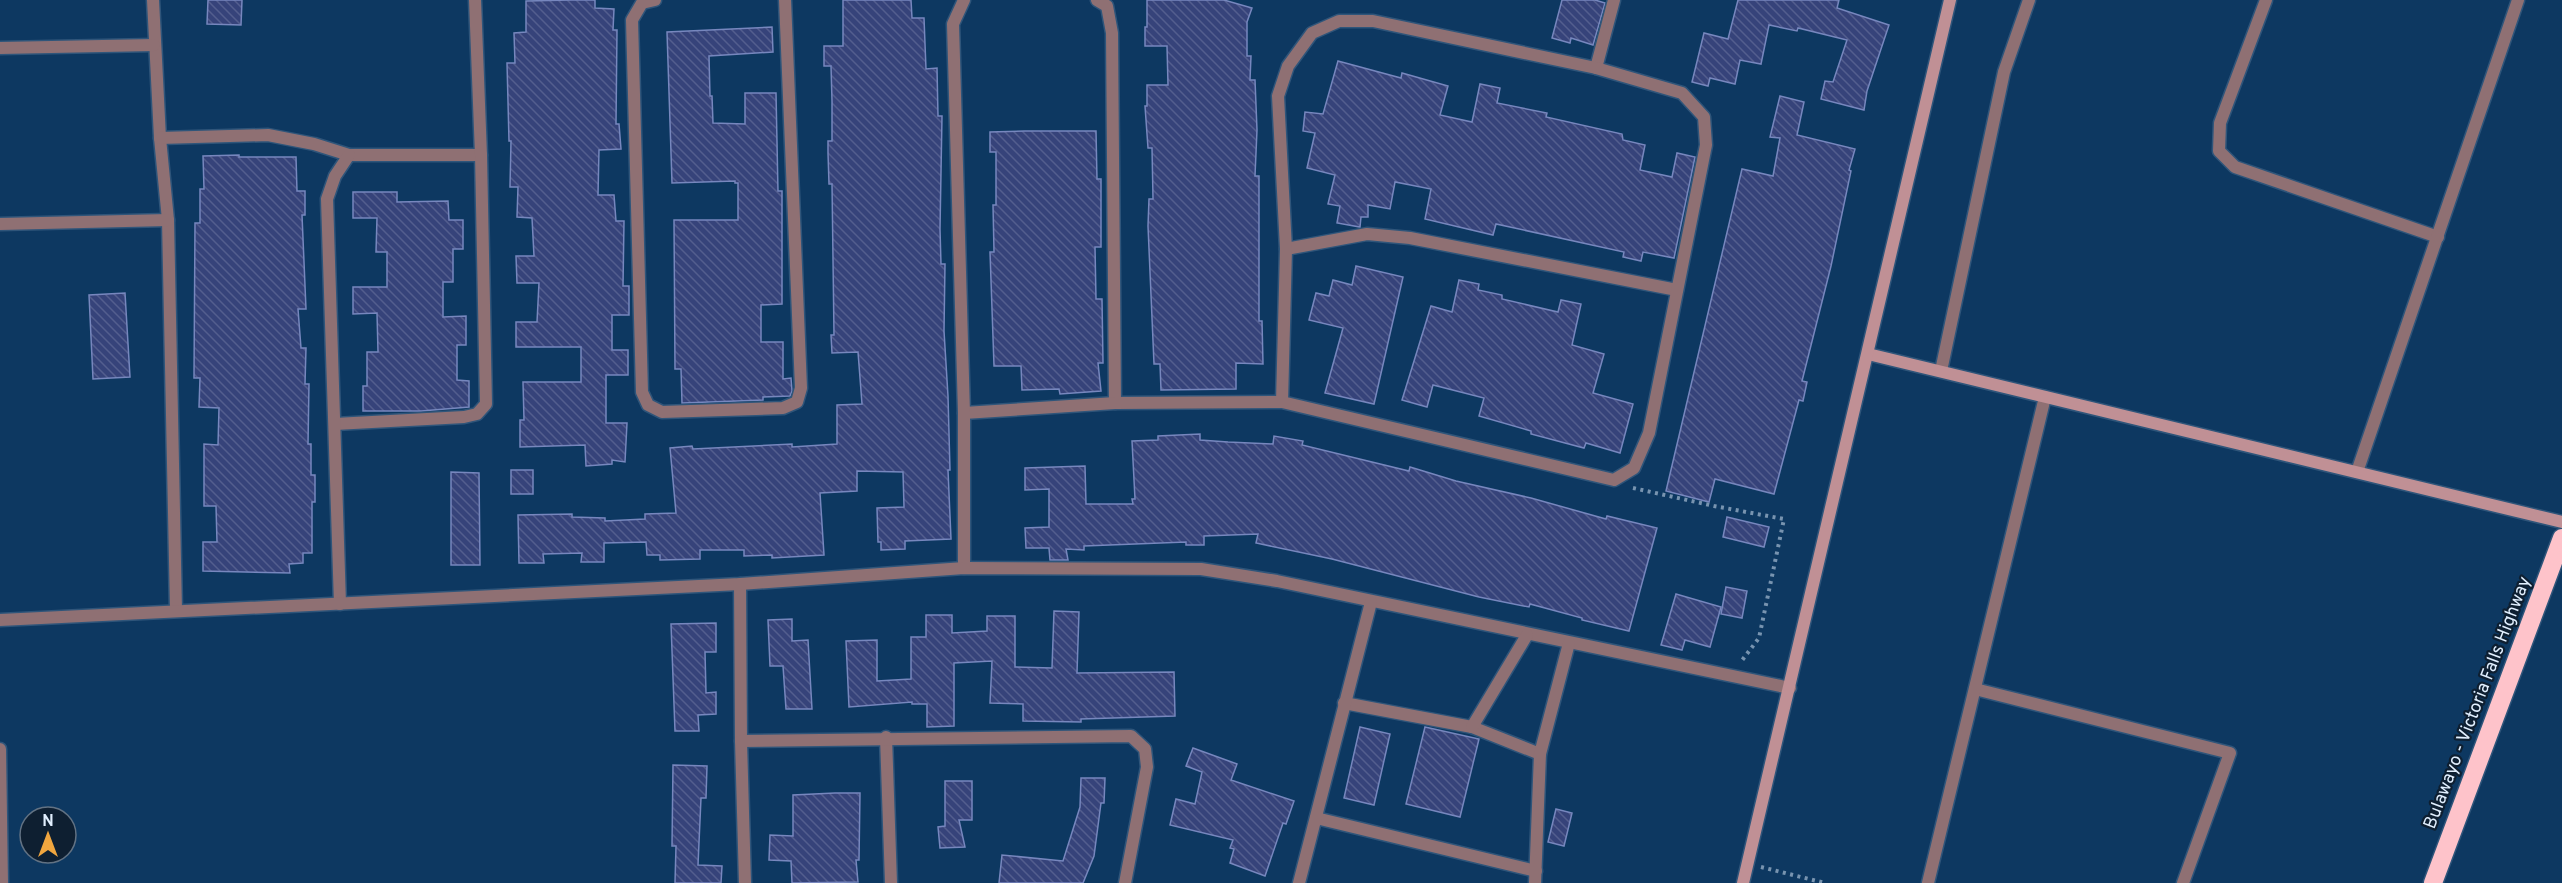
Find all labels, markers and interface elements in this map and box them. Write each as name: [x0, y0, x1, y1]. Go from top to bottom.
street label: Bulawayo - Victoria Falls Highway: [2419, 574, 2537, 832]
north arrow: [18, 805, 78, 865]
text: N: [42, 812, 54, 832]

